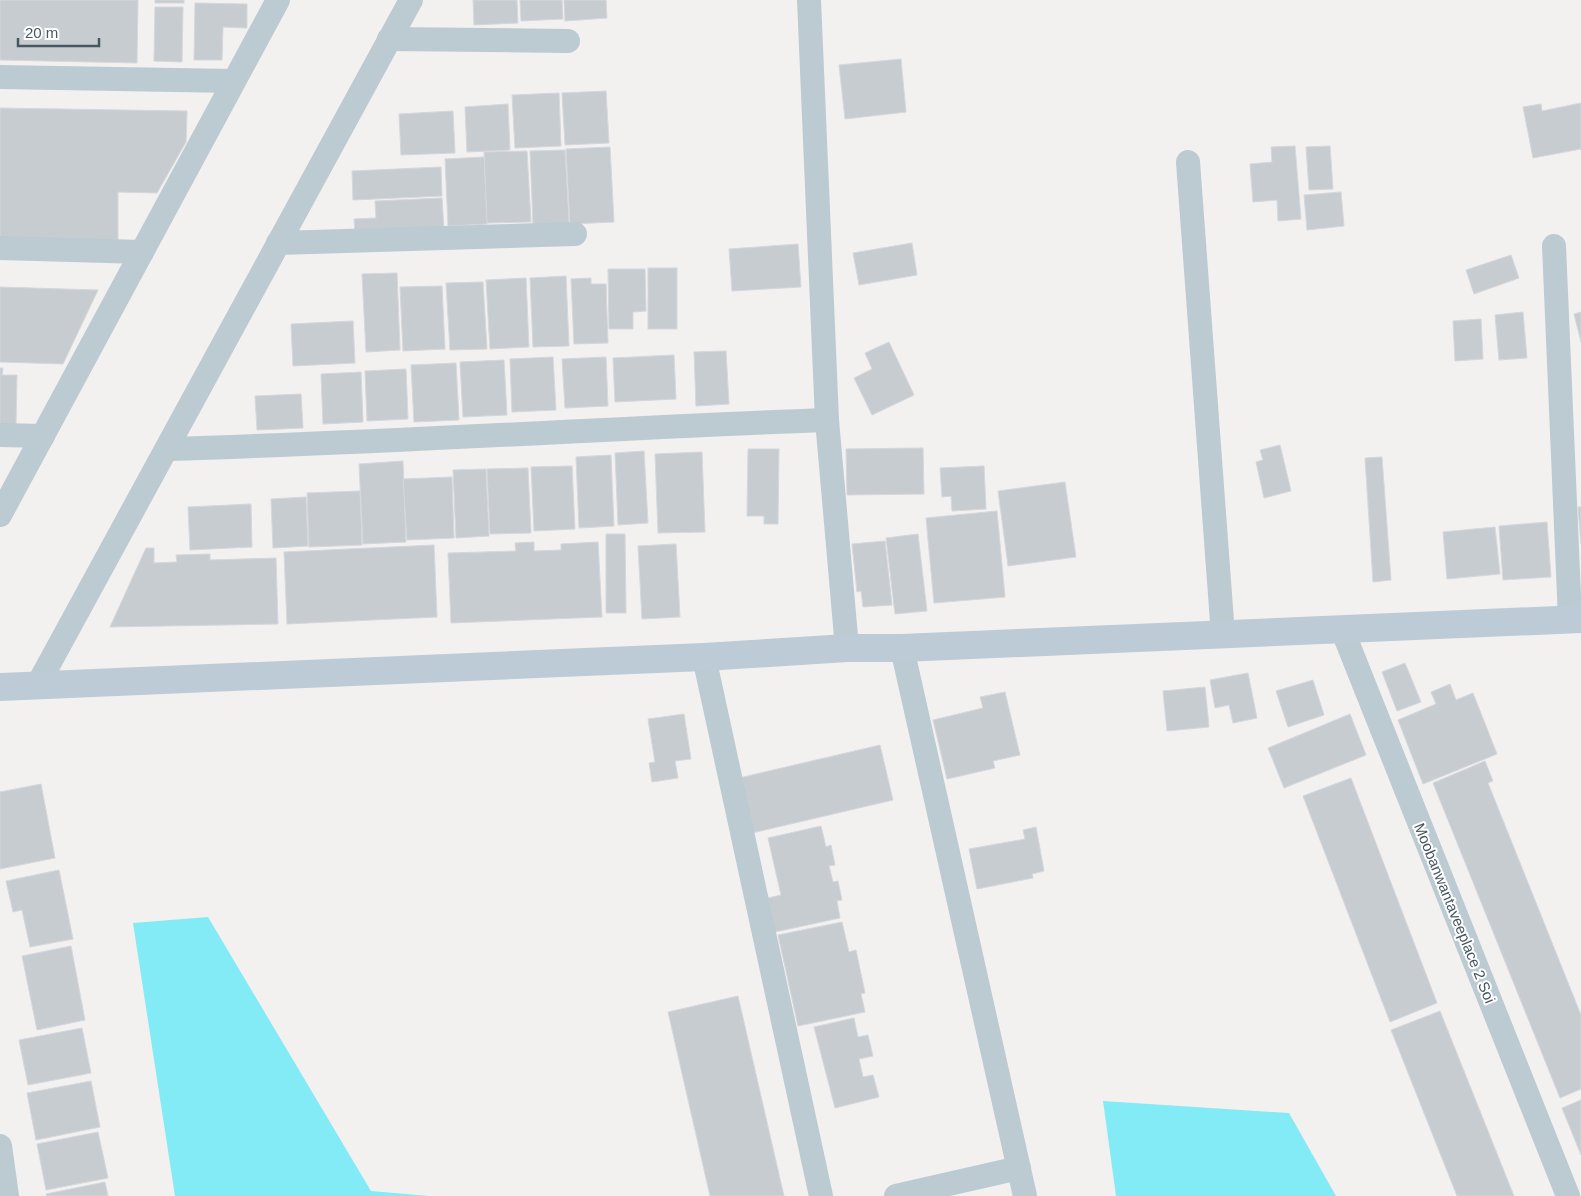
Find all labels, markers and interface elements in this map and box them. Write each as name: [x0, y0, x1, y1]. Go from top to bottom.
scale bar: [18, 15, 99, 47]
text: 20 m: [25, 24, 58, 41]
street label: Moobanwantaveeplace 2 Soi: [1411, 821, 1499, 1005]

